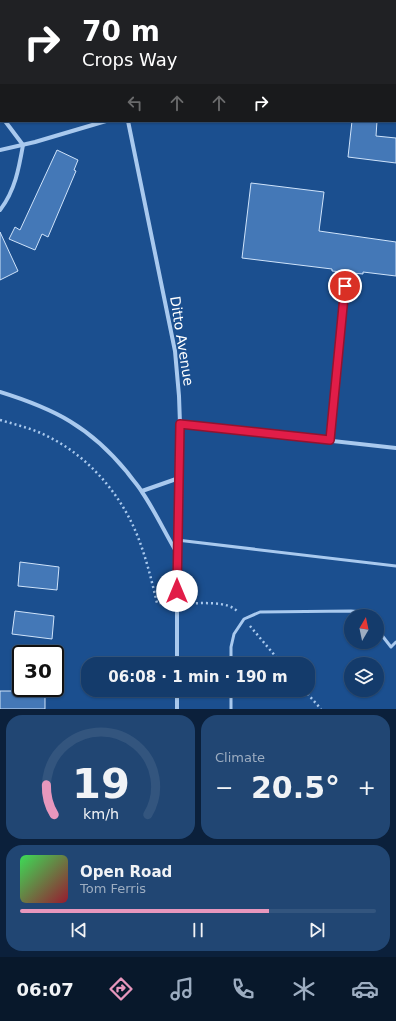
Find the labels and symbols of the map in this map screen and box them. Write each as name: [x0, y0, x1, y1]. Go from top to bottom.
pin: [328, 269, 362, 303]
street label: Ditto Avenue: [167, 295, 197, 387]
position arrow: [156, 570, 198, 612]
north arrow: [344, 609, 384, 649]
speed limit sign: 30: [12, 645, 64, 697]

